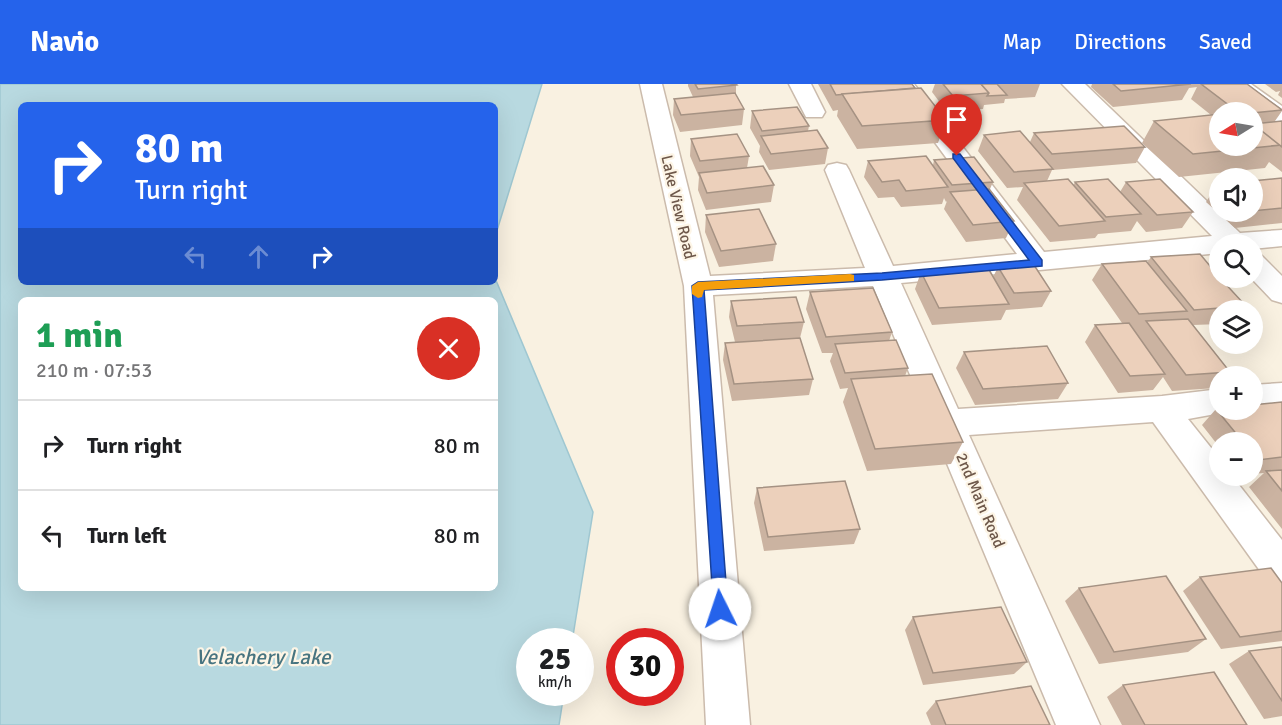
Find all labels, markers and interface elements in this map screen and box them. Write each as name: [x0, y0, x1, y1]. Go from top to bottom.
text: Navio: [30, 25, 99, 59]
text: Map: [1003, 29, 1041, 55]
text: Directions: [1074, 29, 1166, 55]
text: Saved: [1199, 29, 1252, 55]
pin: [931, 94, 982, 156]
north arrow: [1209, 102, 1263, 156]
map controls: [1209, 102, 1263, 486]
icon: arrive: [940, 103, 973, 136]
text: 80 m: [135, 123, 224, 174]
icon: right: [36, 126, 114, 204]
street label: Lake View Road: [656, 153, 700, 261]
button: sound: [1209, 168, 1263, 222]
text: Turn right: [135, 174, 248, 207]
button: search: [1209, 234, 1263, 288]
icon: left: [179, 240, 212, 273]
icon: ahead: [242, 240, 275, 273]
icon: right: [305, 240, 338, 273]
button: layers: [1209, 300, 1263, 354]
text: 1 min: [36, 313, 123, 358]
button: close: [417, 317, 480, 380]
text: 210 m · 07:53: [36, 358, 152, 383]
button: +: [1209, 366, 1263, 420]
icon: right: [36, 429, 69, 462]
text: Turn right: [87, 432, 182, 459]
text: 80 m: [434, 432, 480, 459]
button: −: [1209, 432, 1263, 486]
street label: 2nd Main Road: [951, 450, 1009, 551]
icon: left: [36, 519, 69, 552]
text: Turn left: [87, 522, 167, 549]
text: 80 m: [434, 522, 480, 549]
position arrow: [688, 577, 752, 641]
speed limit sign: 30: [606, 628, 684, 706]
text: 25: [539, 641, 571, 678]
water label: Velachery Lake: [196, 644, 332, 670]
text: km/h: [538, 673, 572, 691]

